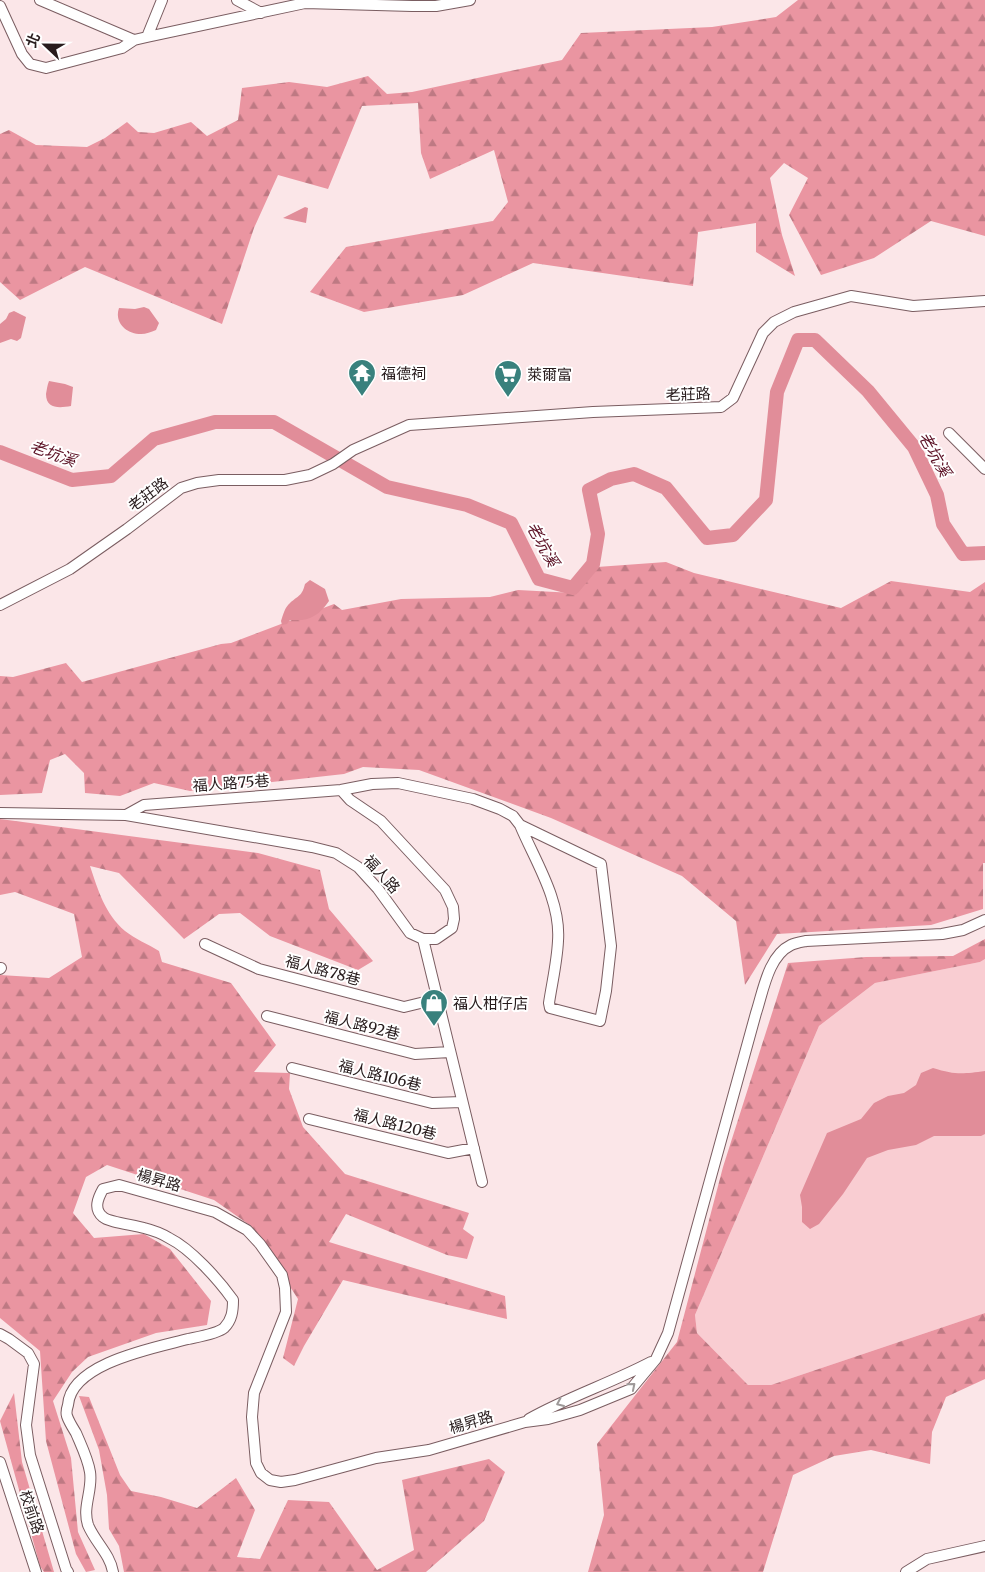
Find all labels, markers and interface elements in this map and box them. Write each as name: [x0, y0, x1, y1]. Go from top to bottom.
north arrow: [20, 20, 70, 70]
text: 北: [22, 30, 44, 50]
temple icon: 福德祠: [347, 358, 377, 397]
supermarket icon: 萊爾富: [493, 359, 523, 398]
place label: 福德祠: [381, 364, 426, 383]
place label: 萊爾富: [527, 365, 572, 384]
street label: 老莊路: [665, 384, 711, 404]
water label: 老坑溪: [915, 428, 956, 482]
water label: 老坑溪: [27, 435, 81, 471]
street label: 老莊路: [124, 473, 172, 515]
water label: 老坑溪: [523, 518, 564, 572]
street label: 福人路75巷: [192, 771, 270, 795]
street label: 福人路: [360, 851, 404, 897]
street label: 福人路78巷: [283, 951, 363, 989]
shop icon: 福人柑仔店: [419, 988, 449, 1027]
place label: 福人柑仔店: [453, 994, 528, 1013]
street label: 福人路92巷: [322, 1006, 402, 1044]
street label: 福人路106巷: [337, 1056, 423, 1094]
street label: 福人路120巷: [352, 1105, 438, 1143]
street label: 楊昇路: [135, 1165, 183, 1195]
one-way arrow: [627, 1382, 636, 1391]
one-way arrow: [556, 1396, 565, 1407]
street label: 楊昇路: [447, 1406, 495, 1438]
street label: 校前路: [16, 1488, 48, 1536]

